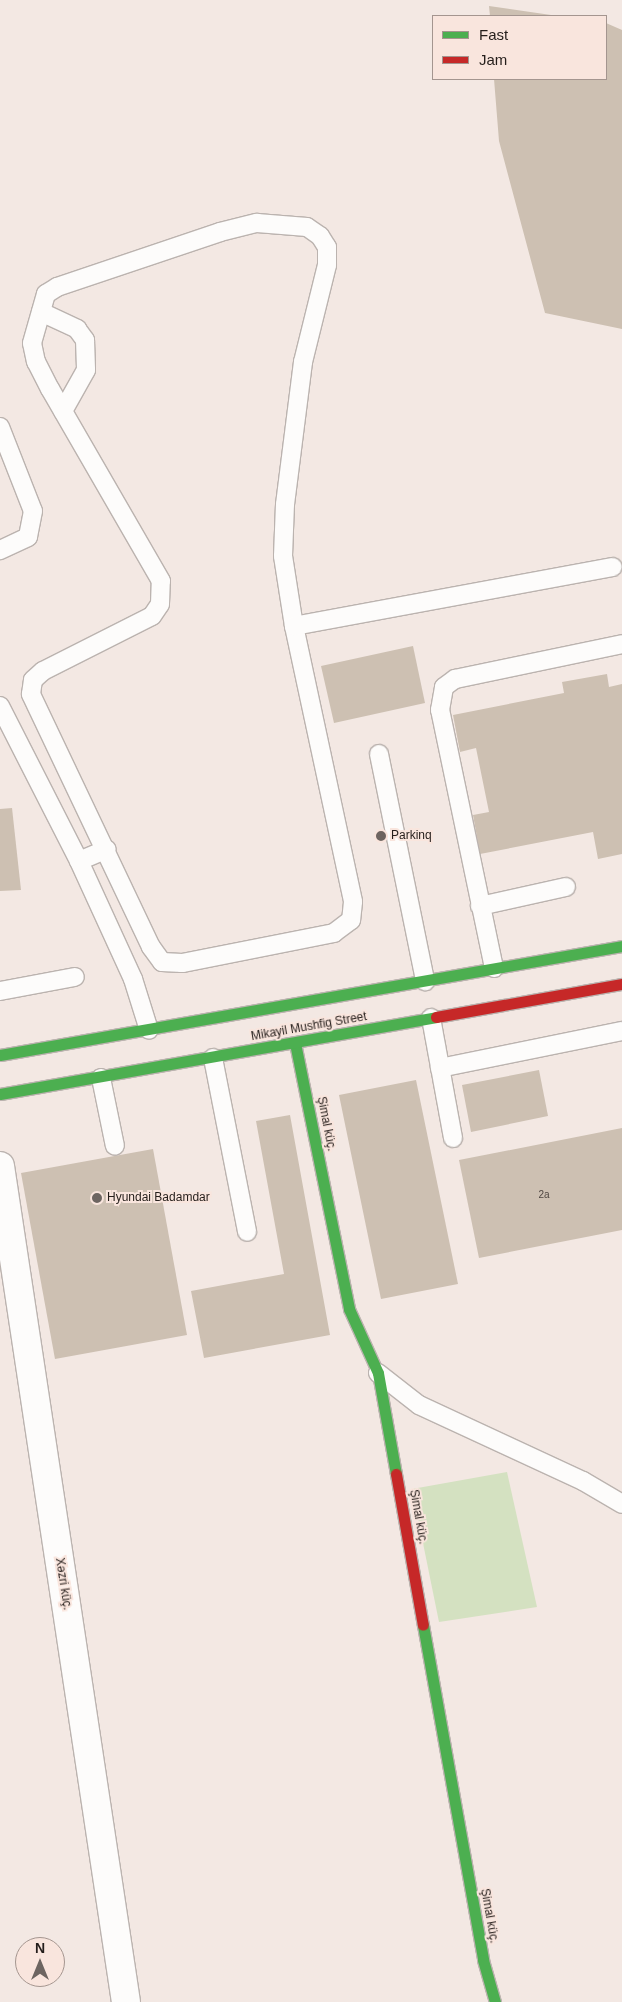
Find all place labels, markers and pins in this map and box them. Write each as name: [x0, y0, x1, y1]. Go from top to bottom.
place label: Parkinq: [391, 829, 432, 843]
marker: Parkinq: [375, 830, 387, 842]
place label: Hyundai Badamdar: [107, 1191, 210, 1205]
marker: Hyundai Badamdar: [91, 1192, 103, 1204]

